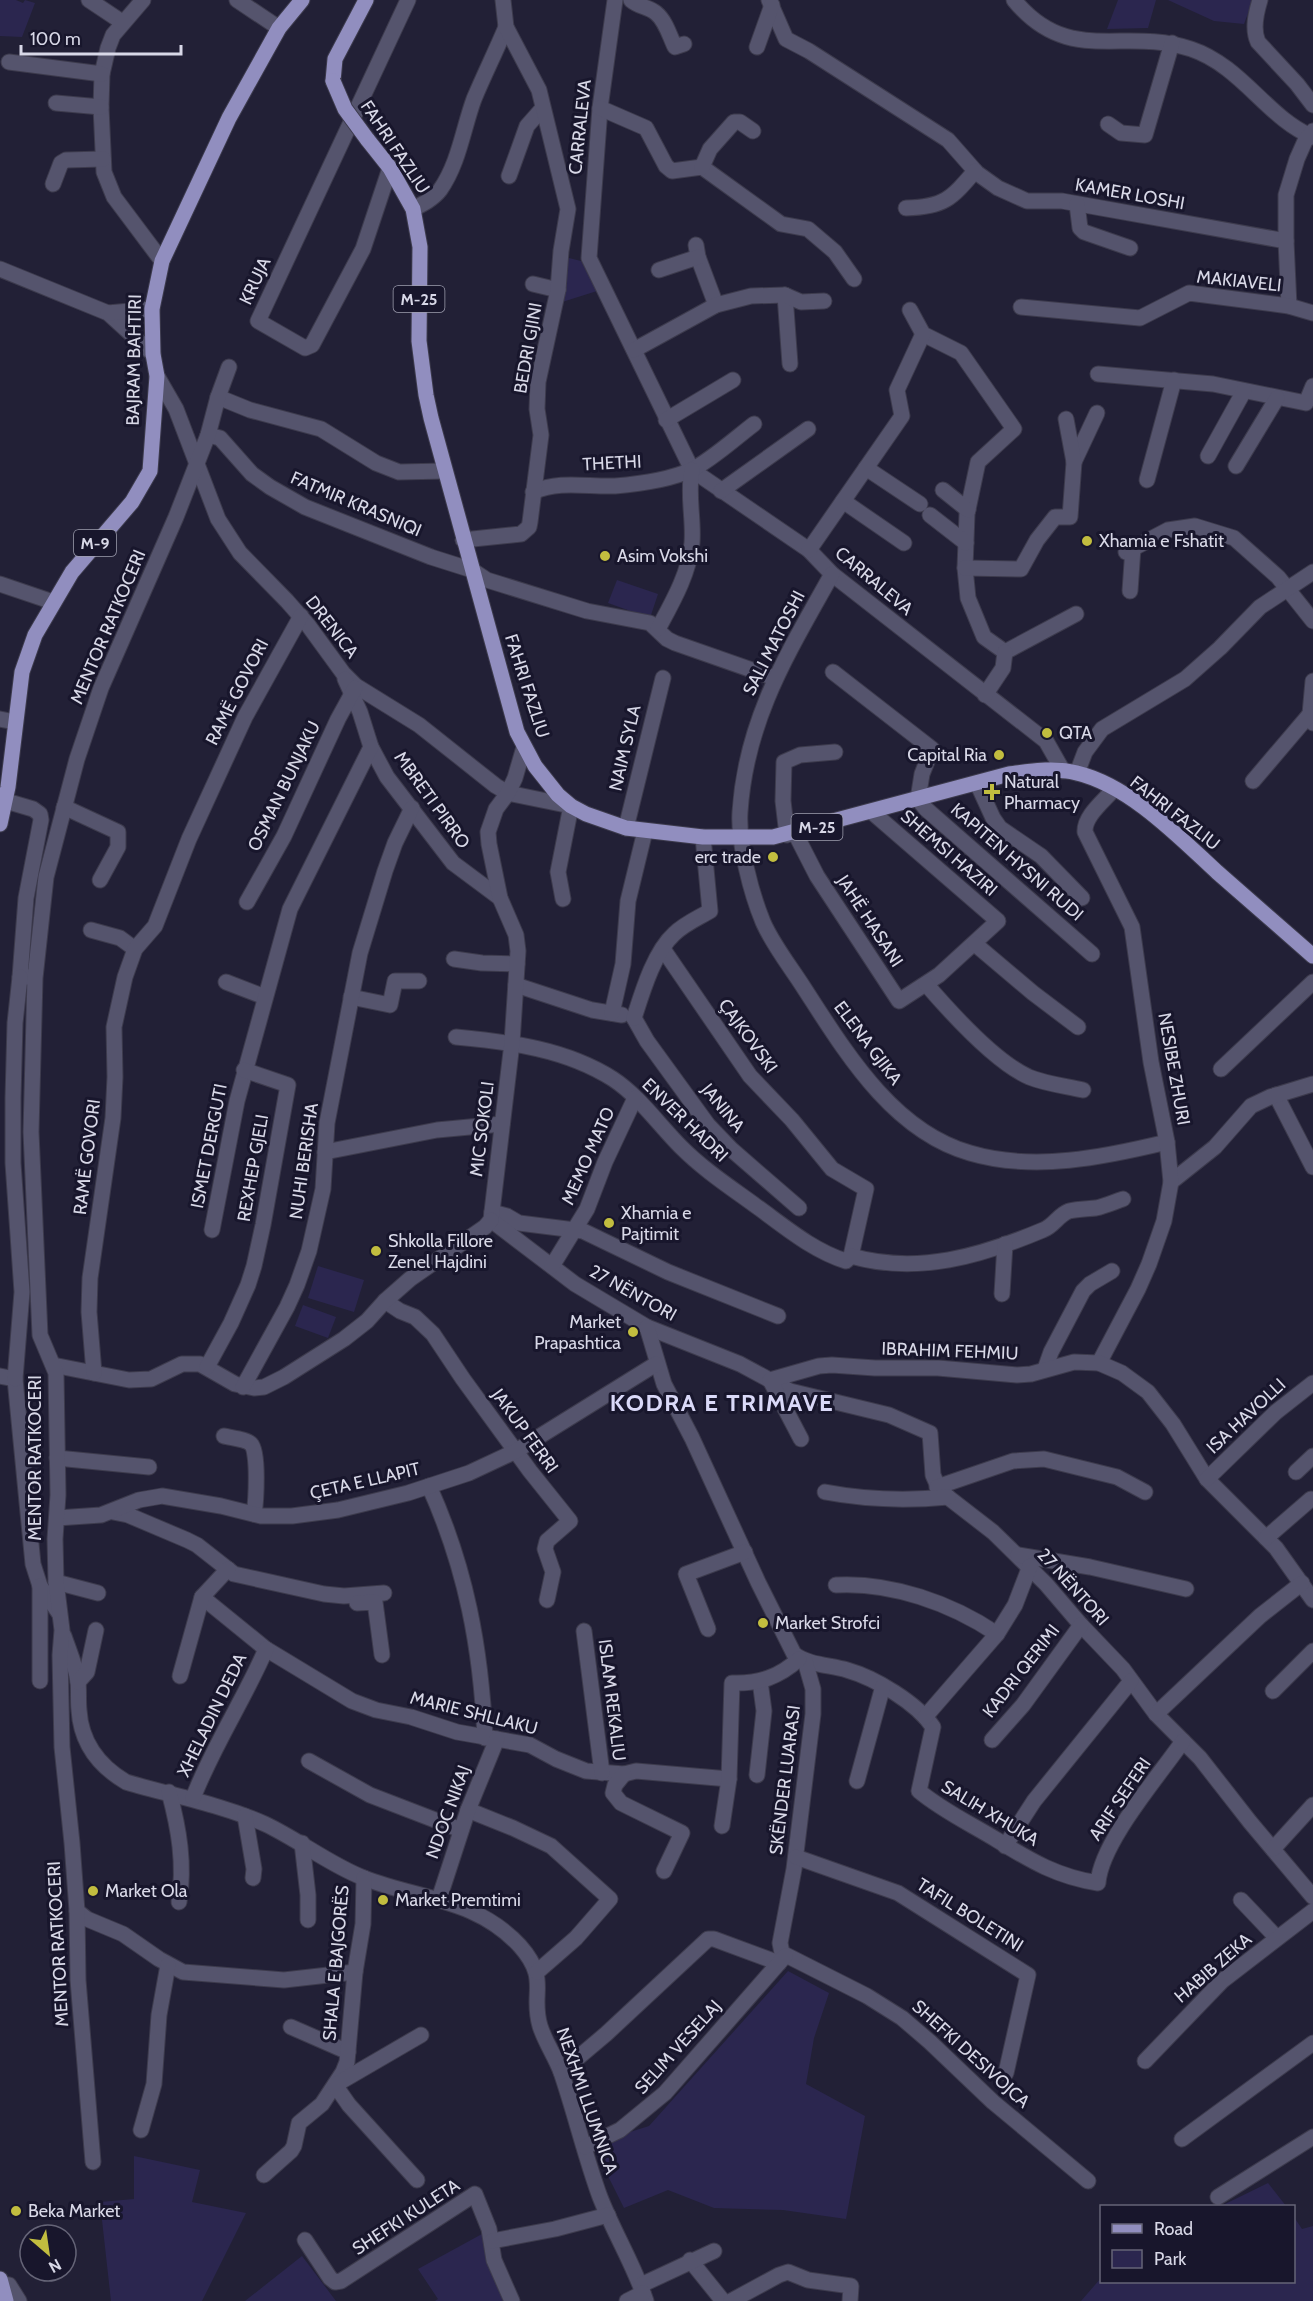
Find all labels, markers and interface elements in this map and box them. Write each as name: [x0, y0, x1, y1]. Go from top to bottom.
scale bar: [21, 18, 182, 56]
text: 100 m: [30, 28, 81, 50]
street label: CARRALEVA: [564, 79, 596, 175]
street label: FAHRI FAZLIU: [356, 96, 434, 198]
street label: KAMER LOSHI: [1073, 174, 1187, 214]
street label: KRUJA: [235, 254, 275, 308]
street label: MAKIAVELI: [1195, 266, 1283, 296]
road number: M-25: [394, 286, 444, 312]
street label: BAJRAM BAHTIRI: [122, 294, 146, 426]
street label: BEDRI GJINI: [509, 301, 547, 395]
street label: THETHI: [582, 450, 642, 476]
street label: FATMIR KRASNIQI: [287, 467, 425, 541]
road number: M-9: [74, 530, 116, 556]
place label: Xhamia e Fshatit: [1099, 530, 1224, 552]
marker: Xhamia e Fshatit: [1080, 534, 1094, 548]
street label: CARRALEVA: [830, 542, 918, 620]
place label: Asim Vokshi: [617, 545, 708, 567]
street label: MENTOR RATKOCERI: [65, 546, 151, 708]
marker: Asim Vokshi: [598, 549, 612, 563]
street label: SALI MATOSHI: [738, 587, 810, 699]
street label: DRENICA: [301, 591, 363, 663]
street label: FAHRI FAZLIU: [500, 631, 554, 741]
street label: RAMË GOVORI: [201, 635, 273, 749]
street label: NAIM SYLA: [604, 703, 646, 793]
street label: OSMAN BUNJAKU: [243, 717, 325, 855]
place label: QTA: [1059, 722, 1092, 744]
marker: QTA: [1040, 726, 1054, 740]
place label: Capital Ria: [907, 744, 987, 766]
street label: MBRETI PIRRO: [389, 747, 475, 853]
marker: Capital Ria: [992, 748, 1006, 762]
place label: Natural Pharmacy: [1004, 771, 1080, 814]
street label: FAHRI FAZLIU: [1126, 771, 1224, 855]
marker: Natural Pharmacy: [985, 785, 999, 799]
street label: KAPITEN HYSNI RUDI: [946, 798, 1088, 926]
street label: SHEMSI HAZIRI: [896, 805, 1002, 901]
road number: M-25: [792, 814, 842, 840]
place label: erc trade: [695, 846, 761, 868]
marker: erc trade: [766, 850, 780, 864]
street label: JAHË HASANI: [832, 870, 908, 971]
street label: ÇAJKOVSKI: [714, 995, 782, 1077]
street label: ELENA GJIKA: [829, 997, 907, 1089]
street label: NESIBE ZHURI: [1153, 1011, 1195, 1127]
street label: ENVER HADRI: [637, 1074, 733, 1166]
street label: JANINA: [696, 1078, 749, 1137]
street label: MIC SOKOLI: [465, 1080, 499, 1178]
street label: ISMET DERGUTI: [186, 1082, 232, 1210]
street label: RAMË GOVORI: [69, 1098, 105, 1216]
street label: NUHI BERISHA: [285, 1101, 323, 1221]
street label: MEMO MATO: [557, 1104, 619, 1208]
street label: REXHEP GJELI: [233, 1113, 273, 1223]
place label: Xhamia e Pajtimit: [621, 1202, 692, 1245]
marker: Xhamia e Pajtimit: [602, 1216, 616, 1230]
place label: Shkolla Fillore Zenel Hajdini: [388, 1230, 493, 1273]
marker: Shkolla Fillore Zenel Hajdini: [369, 1244, 383, 1258]
street label: 27 NËNTORI: [586, 1260, 680, 1326]
place label: Market Prapashtica: [534, 1311, 621, 1354]
marker: Market Prapashtica: [626, 1325, 640, 1339]
street label: IBRAHIM FEHMIU: [881, 1338, 1019, 1364]
street label: ISA HAVOLLI: [1202, 1374, 1290, 1458]
street label: MENTOR RATKOCERI: [24, 1375, 46, 1541]
street label: JAKUP FERRI: [486, 1384, 563, 1477]
district label: KODRA E TRIMAVE: [610, 1388, 834, 1417]
street label: ÇETA E LLAPIT: [308, 1458, 423, 1504]
street label: 27 NËNTORI: [1033, 1544, 1113, 1630]
place label: Market Strofci: [775, 1612, 880, 1634]
marker: Market Strofci: [756, 1616, 770, 1630]
street label: KADRI QERIMI: [978, 1620, 1064, 1722]
street label: ISLAM REKALIU: [594, 1638, 630, 1762]
street label: XHELADIN DEDA: [173, 1650, 251, 1780]
street label: MARIE SHLLAKU: [408, 1687, 540, 1739]
street label: SKËNDER LUARASI: [765, 1704, 805, 1856]
street label: ARIF SEFERI: [1084, 1753, 1156, 1845]
street label: NDOC NIKAJ: [421, 1762, 475, 1862]
street label: SALIH XHUKA: [937, 1775, 1043, 1851]
street label: MENTOR RATKOCERI: [43, 1861, 73, 2027]
street label: TAFIL BOLETINI: [913, 1873, 1027, 1957]
place label: Market Ola: [105, 1880, 188, 1902]
marker: Market Ola: [86, 1884, 100, 1898]
street label: SHALA E BAJGORËS: [318, 1884, 354, 2042]
place label: Market Premtimi: [395, 1889, 521, 1911]
marker: Market Premtimi: [376, 1893, 390, 1907]
street label: HABIB ZEKA: [1170, 1929, 1256, 2007]
street label: SELIM VESELAJ: [630, 1995, 726, 2099]
street label: SHEFKI DESIVOJCA: [908, 1995, 1034, 2113]
street label: NEXHMI LLUMNICA: [552, 2025, 622, 2177]
street label: SHEFKI KULETA: [348, 2174, 464, 2260]
place label: Beka Market: [28, 2200, 120, 2222]
marker: Beka Market: [9, 2204, 23, 2218]
legend: [1100, 2205, 1295, 2283]
text: Road: [1154, 2218, 1193, 2240]
north arrow: [18, 2223, 78, 2283]
text: Park: [1154, 2248, 1187, 2270]
text: N: [45, 2255, 65, 2277]

